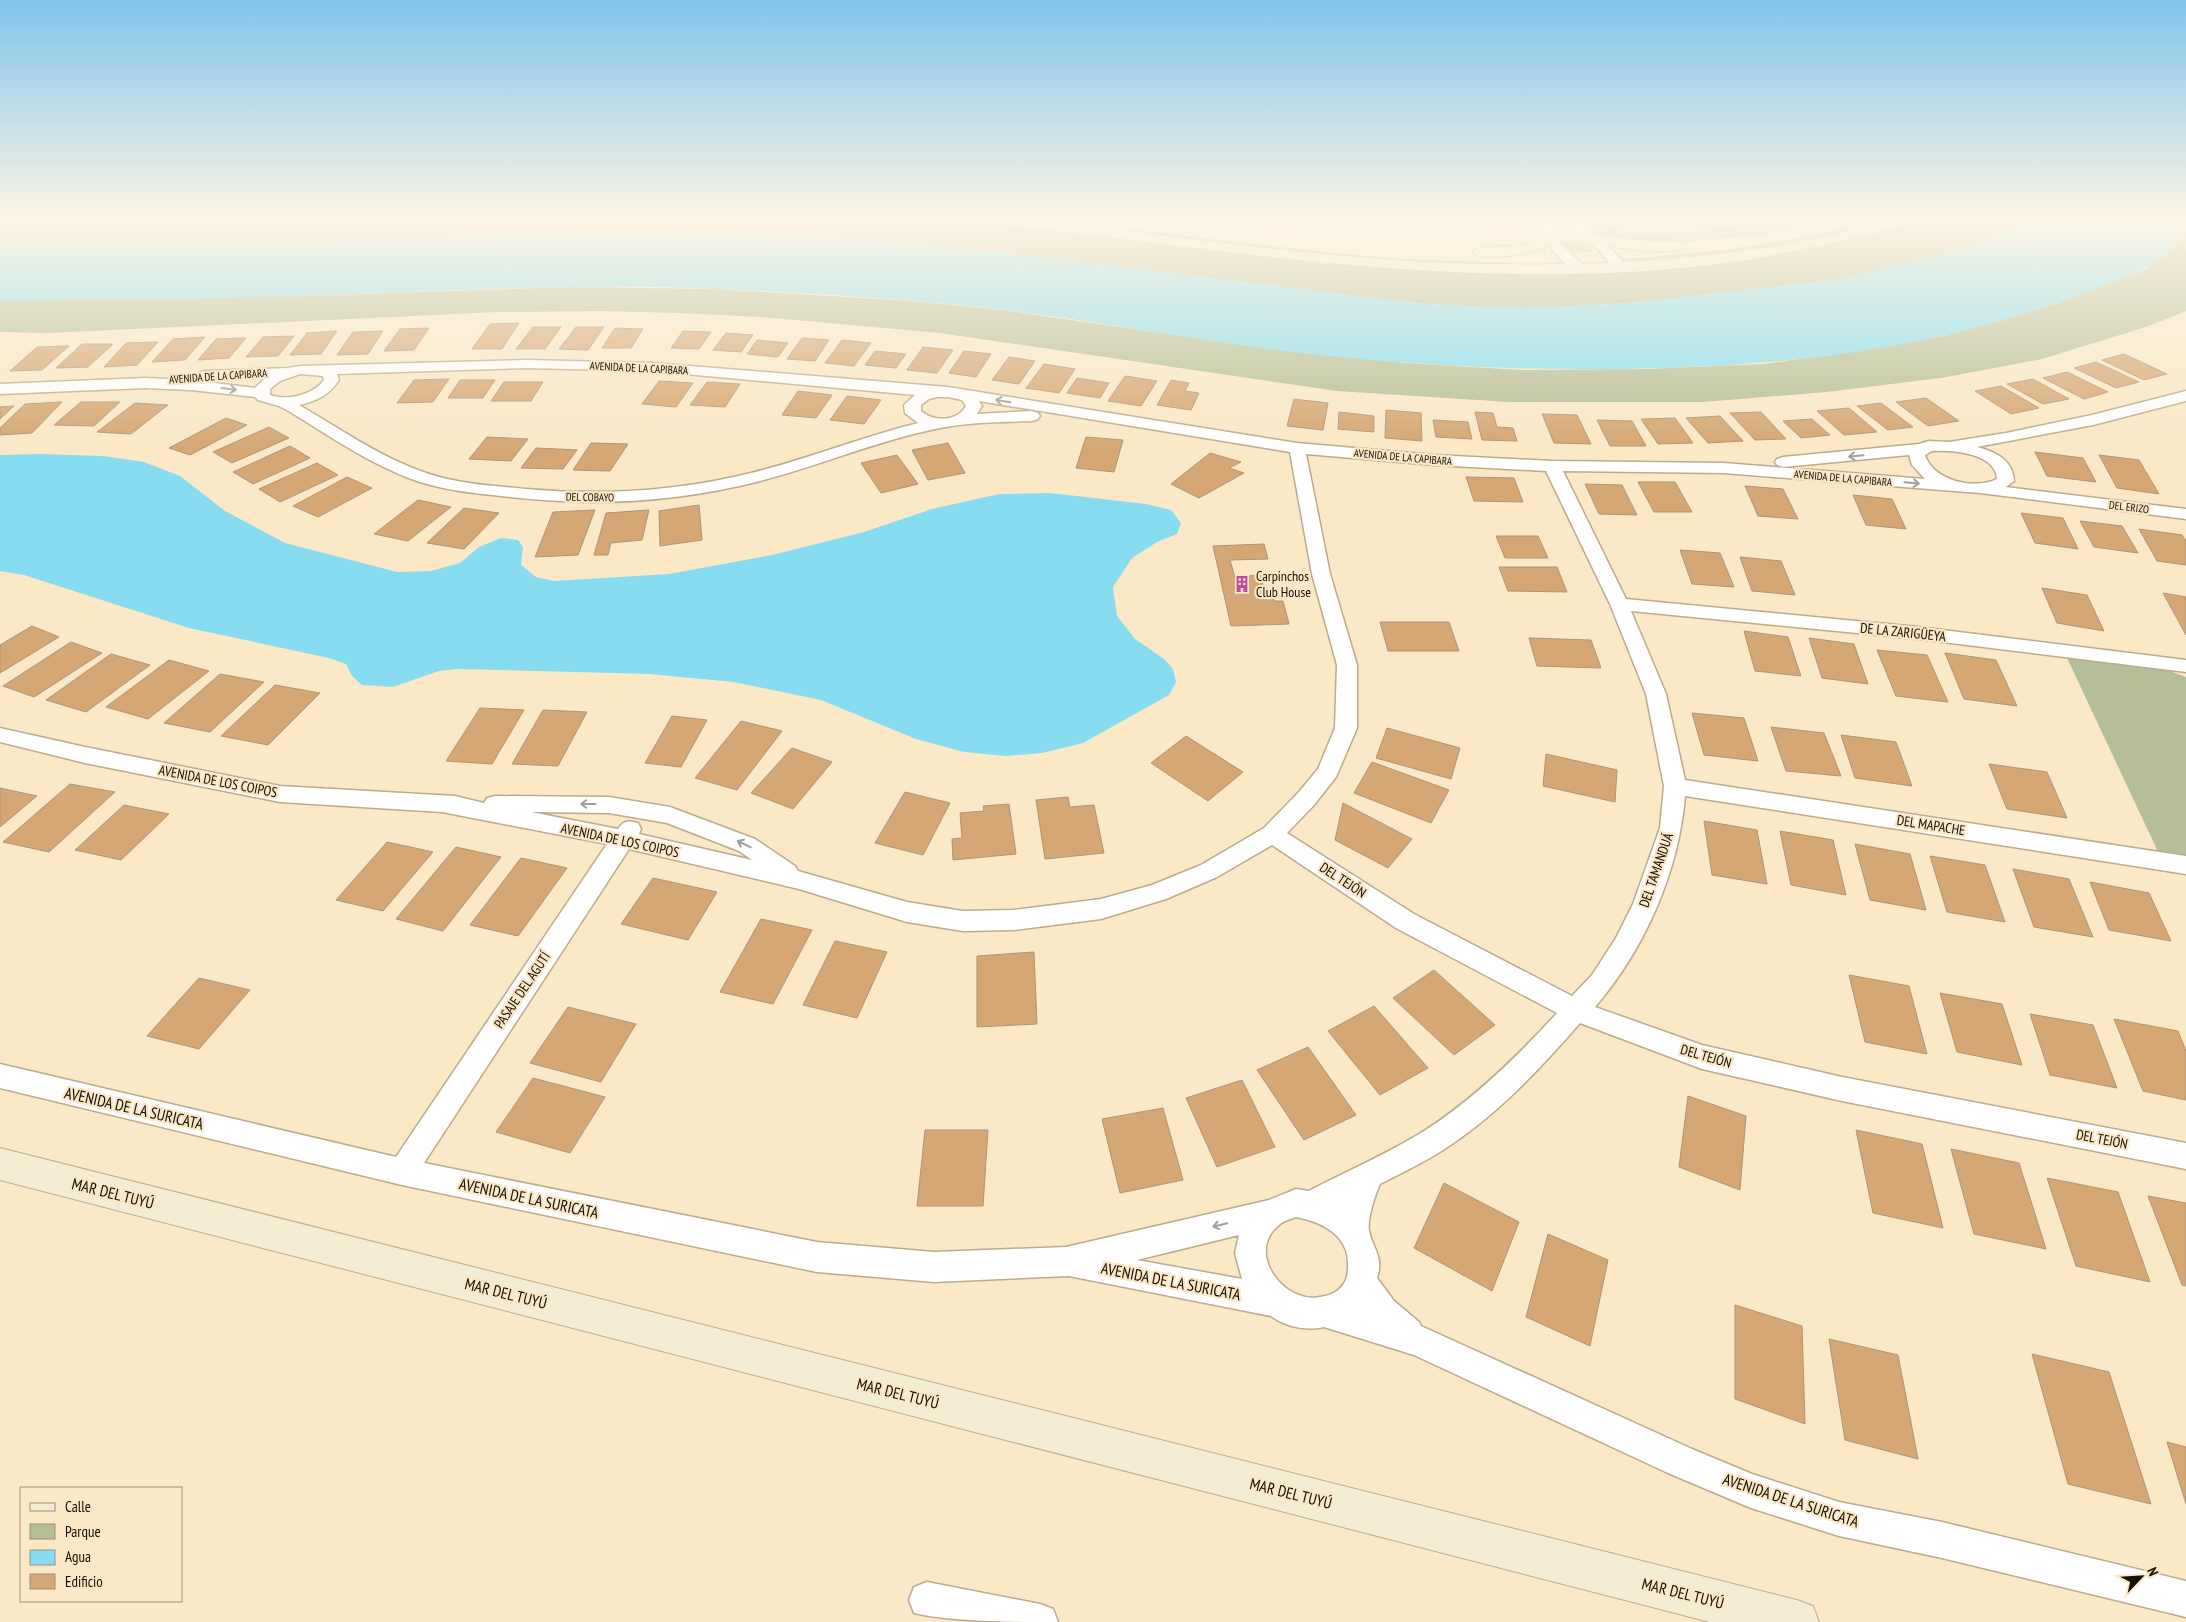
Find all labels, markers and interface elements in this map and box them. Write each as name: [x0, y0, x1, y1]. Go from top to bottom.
street label: AVENIDA DE LA CAPIBARA: [589, 358, 689, 378]
street label: AVENIDA DE LA CAPIBARA: [168, 366, 268, 386]
one-way arrow: [221, 384, 237, 394]
one-way arrow: [995, 395, 1011, 405]
street label: AVENIDA DE LA CAPIBARA: [1353, 446, 1453, 468]
one-way arrow: [1848, 451, 1864, 460]
street label: AVENIDA DE LA CAPIBARA: [1793, 467, 1893, 489]
one-way arrow: [1904, 478, 1920, 488]
street label: DEL COBAYO: [566, 490, 614, 504]
street label: DEL ERIZO: [2108, 498, 2150, 516]
place label: Carpinchos Club House: [1256, 567, 1311, 601]
building icon: Carpinchos Club House: [1232, 574, 1252, 594]
street label: DE LA ZARIGÜEYA: [1859, 619, 1947, 645]
street label: AVENIDA DE LOS COIPOS: [157, 761, 279, 801]
one-way arrow: [580, 799, 596, 809]
street label: DEL MAPACHE: [1896, 811, 1966, 839]
street label: AVENIDA DE LOS COIPOS: [559, 819, 681, 861]
street label: DEL TAMANDUÁ: [1635, 830, 1677, 910]
one-way arrow: [737, 839, 752, 848]
street label: DEL TEJÓN: [1316, 858, 1370, 902]
street label: PASAJE DEL AGUTÍ: [490, 948, 555, 1032]
street label: DEL TEJÓN: [1678, 1040, 1734, 1072]
street label: AVENIDA DE LA SURICATA: [63, 1082, 206, 1134]
street label: DEL TEJÓN: [2075, 1125, 2129, 1153]
street label: MAR DEL TUYÚ: [70, 1173, 156, 1213]
street label: AVENIDA DE LA SURICATA: [458, 1173, 601, 1223]
one-way arrow: [1213, 1221, 1229, 1230]
street label: AVENIDA DE LA SURICATA: [1099, 1258, 1243, 1304]
street label: MAR DEL TUYÚ: [463, 1273, 549, 1313]
street label: MAR DEL TUYÚ: [855, 1373, 941, 1413]
street label: AVENIDA DE LA SURICATA: [1720, 1469, 1862, 1532]
street label: MAR DEL TUYÚ: [1248, 1473, 1334, 1513]
legend: [20, 1487, 182, 1602]
text: Calle: [65, 1497, 91, 1516]
text: Parque: [65, 1522, 101, 1541]
text: Agua: [65, 1547, 91, 1566]
north arrow: [2116, 1552, 2166, 1602]
text: N: [2143, 1564, 2163, 1579]
text: Edificio: [65, 1572, 103, 1591]
street label: MAR DEL TUYÚ: [1640, 1573, 1726, 1613]

